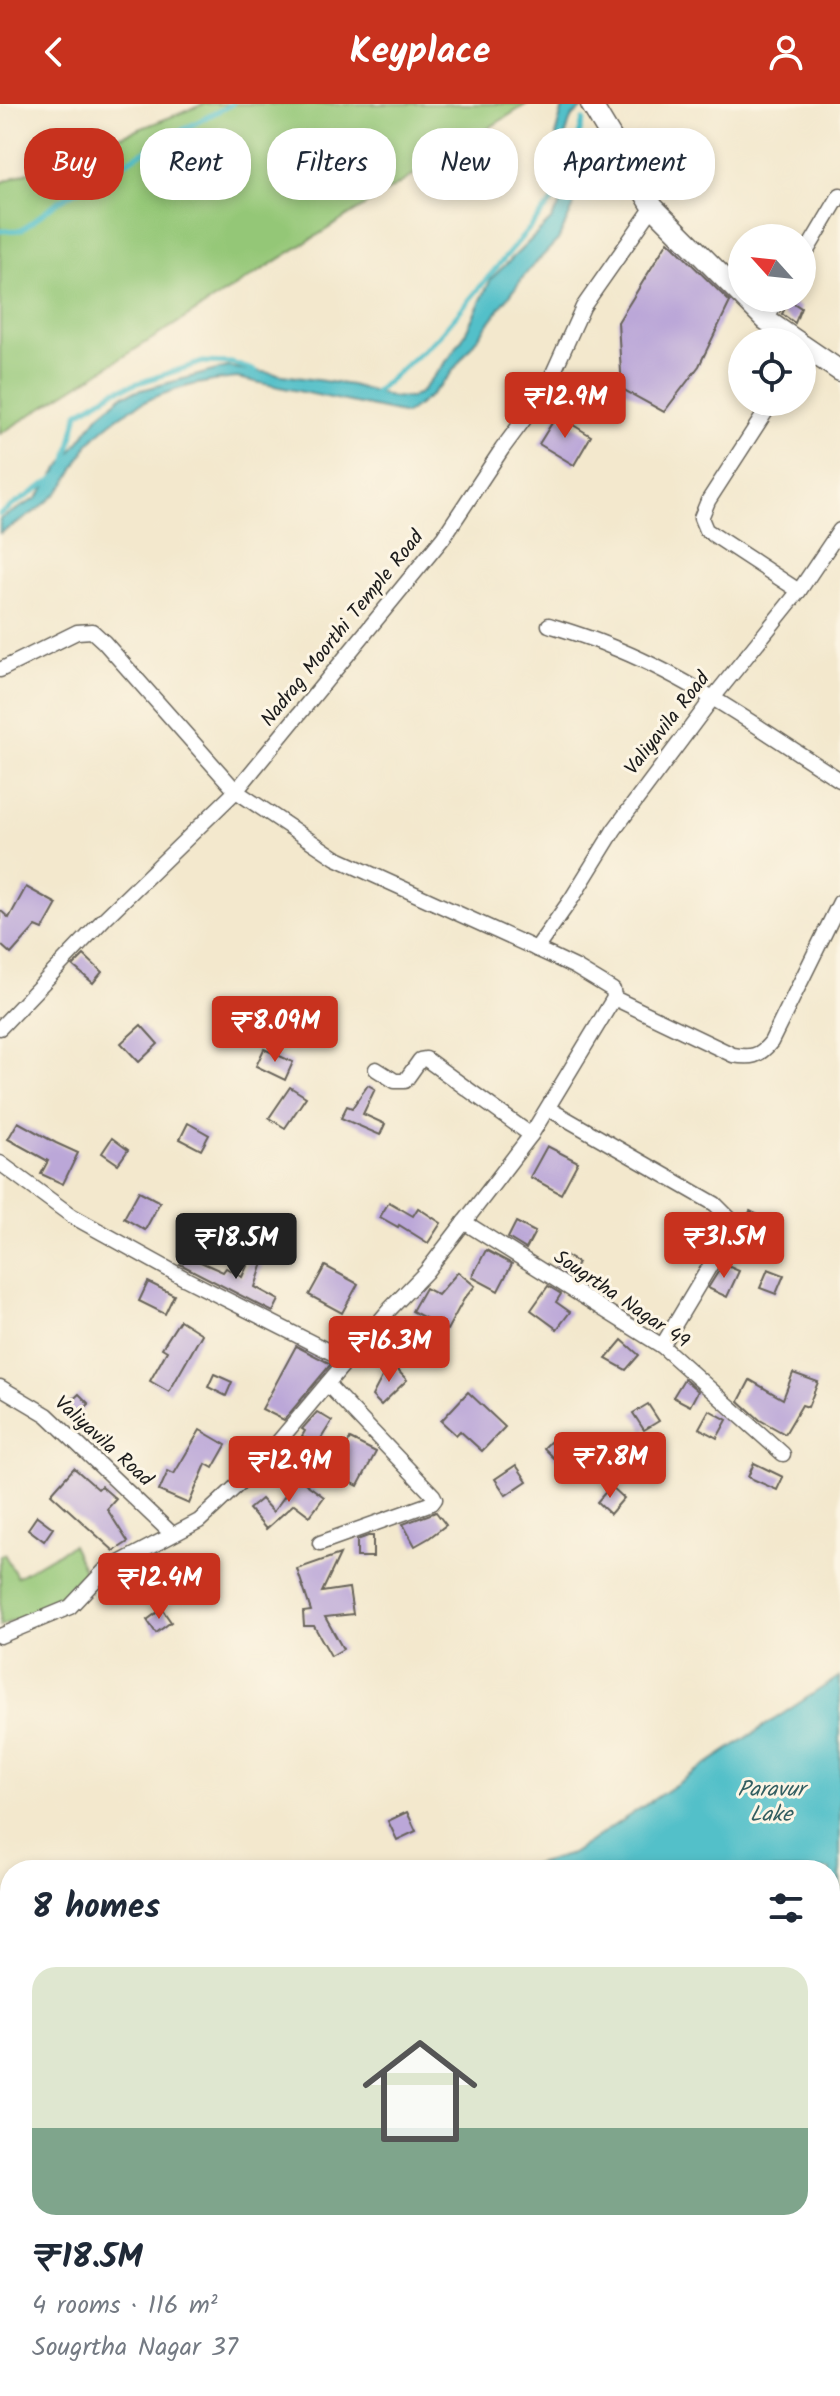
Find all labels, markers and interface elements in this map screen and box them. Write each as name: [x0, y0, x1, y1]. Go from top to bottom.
text: Keyplace: [350, 24, 490, 81]
icon: back: [32, 30, 76, 74]
icon: person: [764, 30, 808, 74]
chip: Buy: [24, 128, 124, 200]
chip: Rent: [140, 128, 251, 200]
chip: Filters: [267, 128, 396, 200]
chip: New: [412, 128, 518, 200]
chip: Apartment: [534, 128, 715, 200]
north arrow: [728, 224, 816, 312]
map controls: [728, 224, 816, 416]
button: locate: [728, 328, 816, 416]
pin: ₹12.9M: [500, 372, 630, 440]
text: ₹12.9M: [523, 377, 607, 419]
street label: Nadrag Moorthi Temple Road: [253, 523, 433, 734]
street label: Valiyavila Road: [617, 664, 719, 783]
pin: ₹8.09M: [210, 996, 340, 1064]
text: ₹8.09M: [230, 1001, 320, 1043]
pin: ₹31.5M: [659, 1212, 789, 1280]
pin: ₹18.5M: [171, 1213, 301, 1281]
text: ₹31.5M: [682, 1217, 766, 1259]
text: ₹18.5M: [194, 1218, 278, 1260]
street label: Sougrtha Nagar 49: [546, 1242, 696, 1358]
pin: ₹16.3M: [324, 1316, 454, 1384]
text: ₹16.3M: [347, 1321, 431, 1363]
street label: Valiyavila Road: [46, 1389, 161, 1496]
pin: ₹7.8M: [554, 1432, 666, 1500]
pin: ₹12.9M: [224, 1436, 354, 1504]
text: ₹7.8M: [572, 1437, 648, 1479]
text: ₹12.9M: [247, 1441, 331, 1483]
pin: ₹12.4M: [94, 1553, 224, 1621]
text: ₹12.4M: [116, 1558, 202, 1600]
water label: Paravur Lake: [737, 1773, 809, 1833]
text: 8 homes: [32, 1881, 160, 1935]
icon: filters: [764, 1886, 808, 1930]
icon: home: [348, 2019, 492, 2163]
text: ₹18.5M: [32, 2231, 143, 2285]
text: 4 rooms · 116 m²: [32, 2285, 218, 2327]
text: Sougrtha Nagar 37: [32, 2327, 238, 2369]

